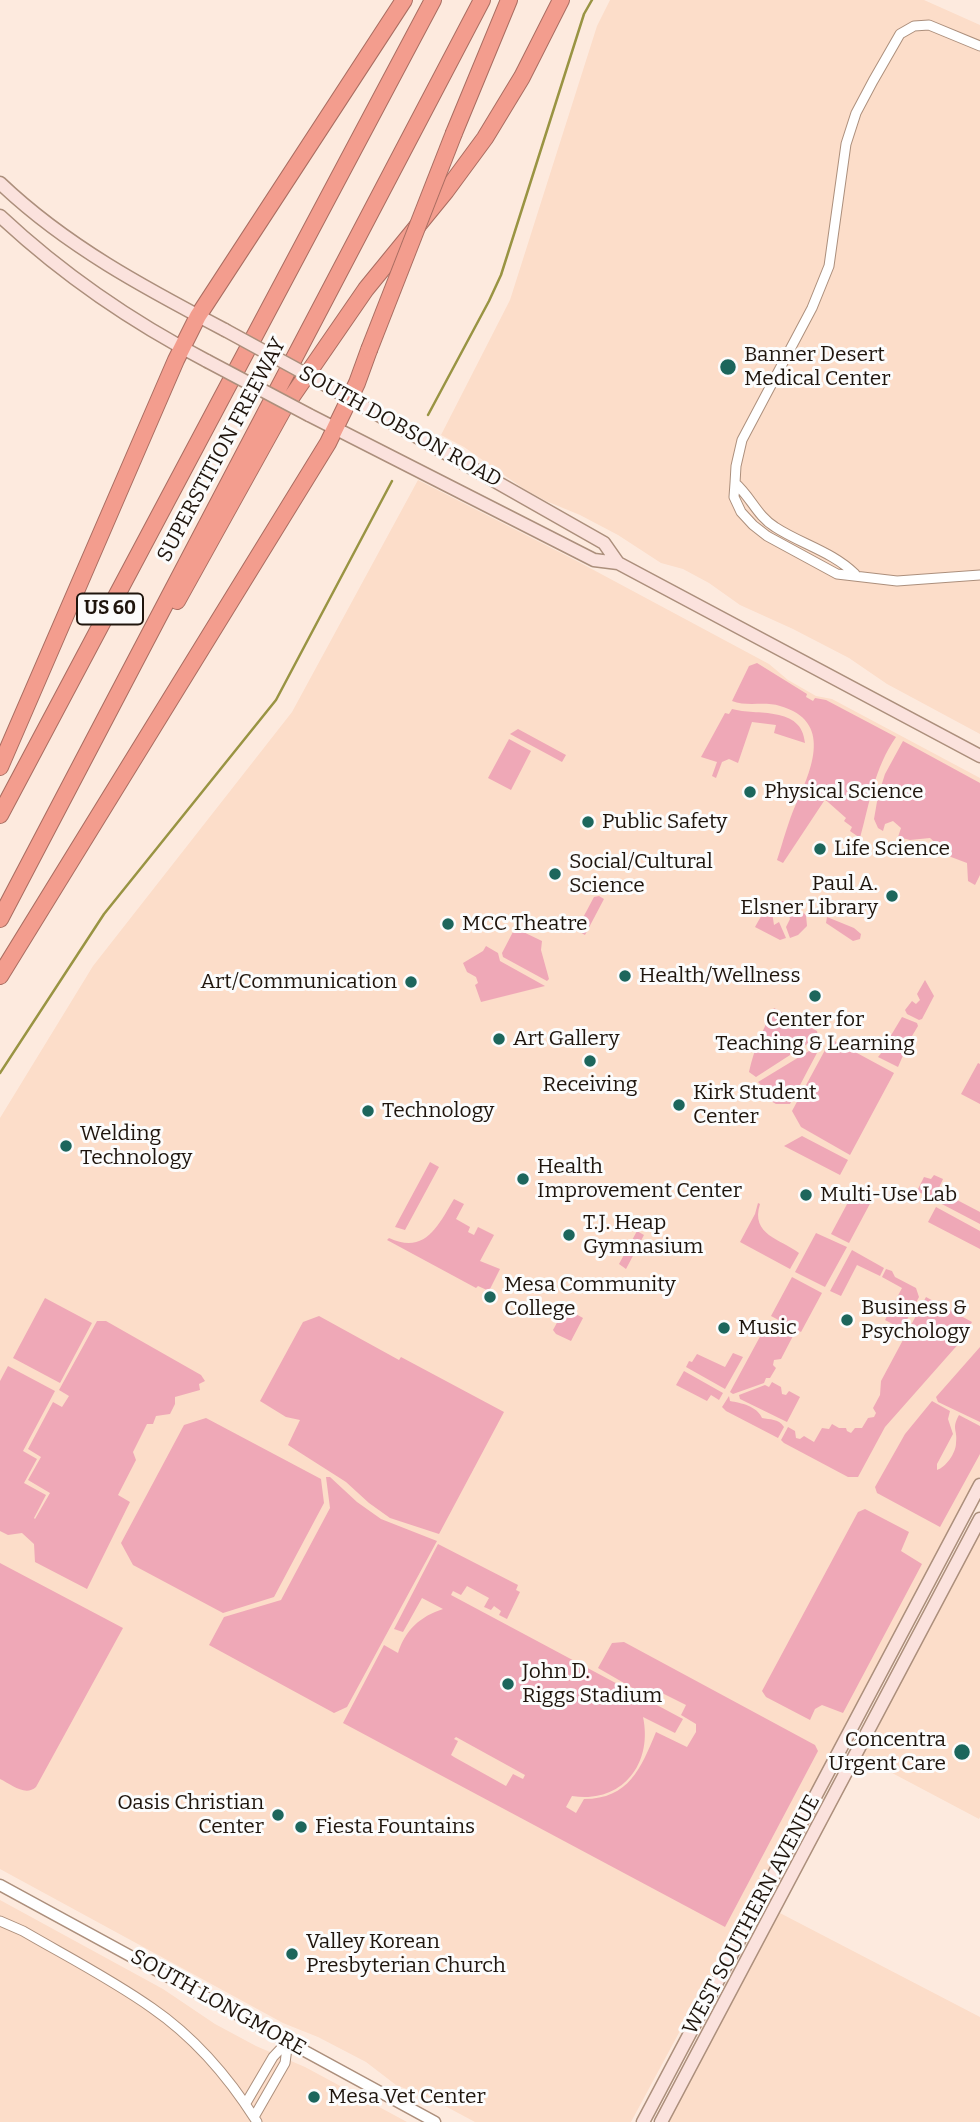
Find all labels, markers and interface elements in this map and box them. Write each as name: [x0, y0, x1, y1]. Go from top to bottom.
street label: SUPERSTITION FREEWAY: [152, 334, 292, 566]
place label: Banner Desert Medical Center: [744, 342, 891, 392]
marker: Banner Desert Medical Center: [718, 357, 738, 377]
street label: SOUTH DOBSON ROAD: [294, 361, 506, 493]
road number: US 60: [77, 594, 143, 624]
place label: Physical Science: [764, 779, 923, 805]
marker: Physical Science: [742, 784, 758, 800]
place label: Public Safety: [602, 809, 727, 835]
marker: Public Safety: [580, 814, 596, 830]
place label: Life Science: [834, 836, 950, 862]
marker: Life Science: [812, 841, 828, 857]
place label: Social/Cultural Science: [569, 849, 713, 899]
marker: Social/Cultural Science: [547, 866, 563, 882]
place label: Paul A. Elsner Library: [740, 871, 878, 921]
marker: Paul A. Elsner Library: [884, 888, 900, 904]
place label: MCC Theatre: [462, 911, 587, 937]
marker: MCC Theatre: [440, 916, 456, 932]
place label: Health/Wellness: [639, 963, 800, 989]
marker: Health/Wellness: [617, 968, 633, 984]
place label: Art/Communication: [201, 969, 397, 995]
marker: Art/Communication: [403, 974, 419, 990]
marker: Center for Teaching & Learning: [807, 988, 823, 1004]
place label: Center for Teaching & Learning: [715, 1007, 915, 1057]
place label: Art Gallery: [513, 1026, 620, 1052]
marker: Art Gallery: [491, 1031, 507, 1047]
marker: Receiving: [582, 1053, 598, 1069]
place label: Receiving: [543, 1072, 637, 1098]
place label: Kirk Student Center: [693, 1080, 817, 1130]
marker: Kirk Student Center: [671, 1097, 687, 1113]
place label: Technology: [382, 1098, 494, 1124]
marker: Technology: [360, 1103, 376, 1119]
place label: Welding Technology: [80, 1121, 192, 1171]
marker: Welding Technology: [58, 1138, 74, 1154]
place label: Health Improvement Center: [537, 1154, 742, 1204]
marker: Health Improvement Center: [515, 1171, 531, 1187]
place label: Multi-Use Lab: [820, 1182, 957, 1208]
marker: Multi-Use Lab: [798, 1187, 814, 1203]
place label: T.J. Heap Gymnasium: [583, 1210, 703, 1260]
marker: T.J. Heap Gymnasium: [561, 1227, 577, 1243]
place label: Mesa Community College: [504, 1272, 676, 1322]
marker: Mesa Community College: [482, 1289, 498, 1305]
place label: Business & Psychology: [861, 1295, 970, 1345]
marker: Business & Psychology: [839, 1312, 855, 1328]
place label: Music: [738, 1315, 797, 1341]
marker: Music: [716, 1320, 732, 1336]
place label: John D. Riggs Stadium: [522, 1659, 662, 1709]
marker: John D. Riggs Stadium: [500, 1676, 516, 1692]
place label: Concentra Urgent Care: [828, 1727, 946, 1777]
marker: Concentra Urgent Care: [952, 1742, 972, 1762]
place label: Oasis Christian Center: [117, 1790, 264, 1840]
street label: WEST SOUTHERN AVENUE: [678, 1791, 826, 2039]
marker: Oasis Christian Center: [270, 1807, 286, 1823]
place label: Fiesta Fountains: [315, 1814, 475, 1840]
marker: Fiesta Fountains: [293, 1819, 309, 1835]
place label: Valley Korean Presbyterian Church: [306, 1929, 506, 1979]
street label: SOUTH LONGMORE: [126, 1944, 310, 2062]
marker: Valley Korean Presbyterian Church: [284, 1946, 300, 1962]
place label: Mesa Vet Center: [328, 2084, 486, 2110]
marker: Mesa Vet Center: [306, 2089, 322, 2105]

